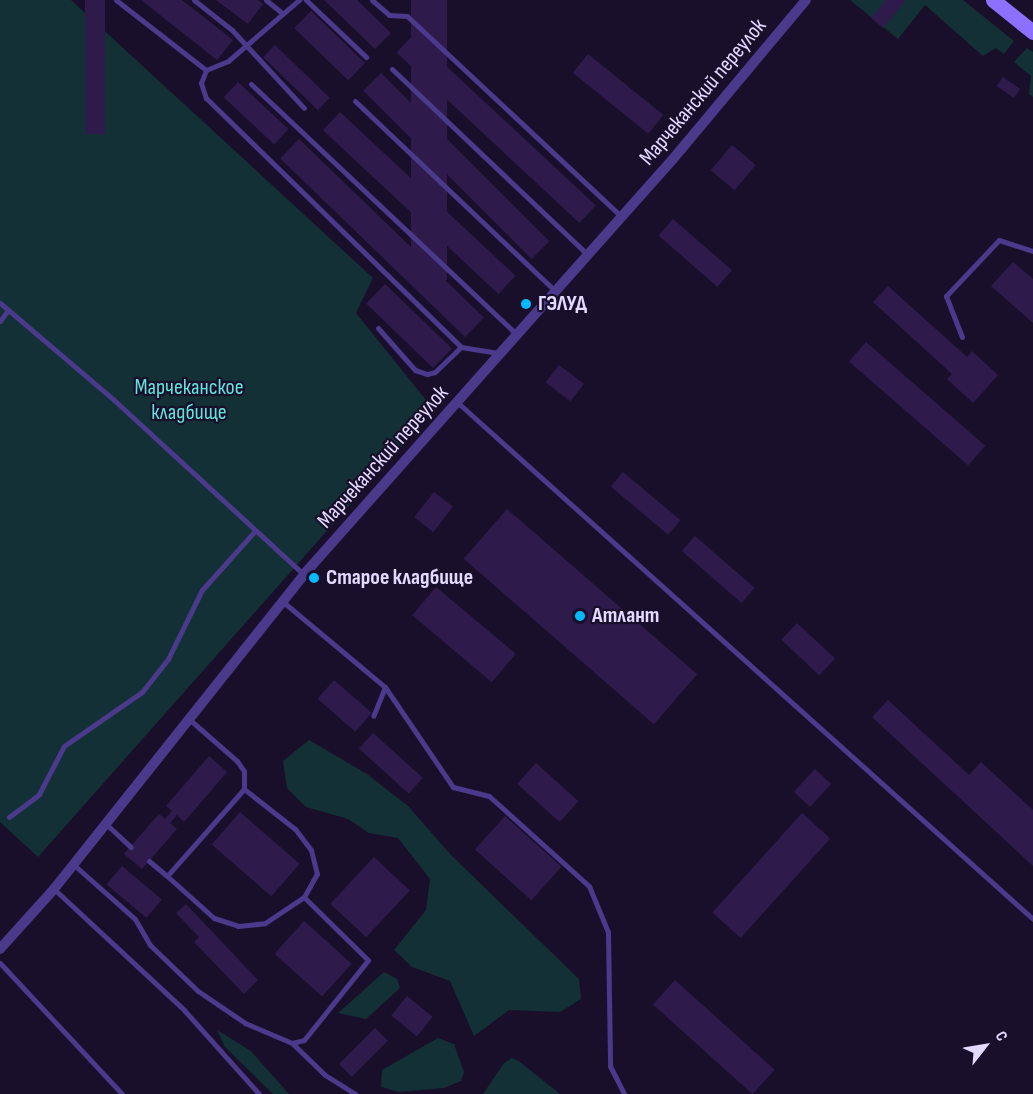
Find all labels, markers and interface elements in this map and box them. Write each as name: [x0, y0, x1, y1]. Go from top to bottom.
street label: Марчеканский переулок: [634, 13, 772, 171]
place label: ГЭЛУД: [538, 291, 587, 317]
marker: ГЭЛУД: [519, 297, 533, 311]
park label: Марчеканское кладбище: [134, 374, 244, 426]
street label: Марчеканский переулок: [312, 380, 454, 534]
place label: Старое кладбище: [326, 565, 473, 591]
marker: Старое кладбище: [307, 571, 321, 585]
place label: Атлант: [592, 603, 659, 629]
marker: Атлант: [573, 609, 587, 623]
north arrow: [955, 1016, 1015, 1076]
text: С: [991, 1028, 1011, 1045]

